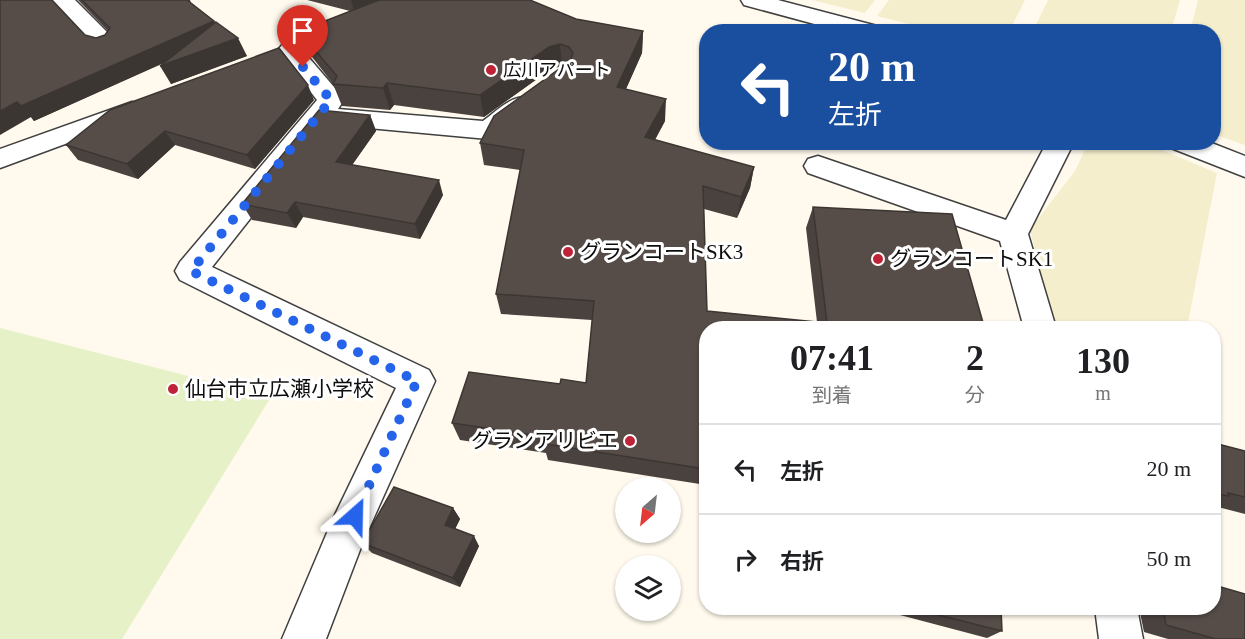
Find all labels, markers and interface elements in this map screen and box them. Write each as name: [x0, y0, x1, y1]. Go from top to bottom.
pin: [277, 5, 328, 67]
icon: arrive: [286, 14, 319, 47]
text: 20 m: [828, 44, 916, 90]
icon: left: [729, 48, 807, 126]
place label: 広川アパート: [503, 60, 611, 80]
marker: 広川アパート: [484, 63, 498, 77]
text: 左折: [828, 100, 882, 130]
place label: グランコートSK3: [580, 240, 743, 264]
marker: グランコートSK3: [561, 245, 575, 259]
place label: グランコートSK1: [890, 247, 1053, 271]
marker: グランコートSK1: [871, 252, 885, 266]
text: 07:41: [790, 338, 874, 378]
text: 2: [966, 338, 984, 378]
text: 130: [1076, 341, 1130, 381]
place label: 仙台市立広瀬小学校: [185, 377, 374, 401]
marker: 仙台市立広瀬小学校: [166, 382, 180, 396]
text: m: [1095, 382, 1111, 404]
text: 到着: [812, 384, 852, 406]
text: 分: [965, 384, 985, 406]
place label: グランアリビエ: [471, 429, 618, 453]
marker: グランアリビエ: [623, 434, 637, 448]
icon: left: [729, 453, 762, 486]
text: 20 m: [1146, 456, 1191, 481]
text: 左折: [780, 459, 824, 484]
north arrow: [615, 477, 681, 543]
map controls: [615, 477, 681, 621]
position arrow: [323, 484, 387, 548]
icon: right: [729, 543, 762, 576]
text: 50 m: [1146, 546, 1191, 571]
text: 右折: [780, 549, 824, 574]
button: layers: [615, 555, 681, 621]

